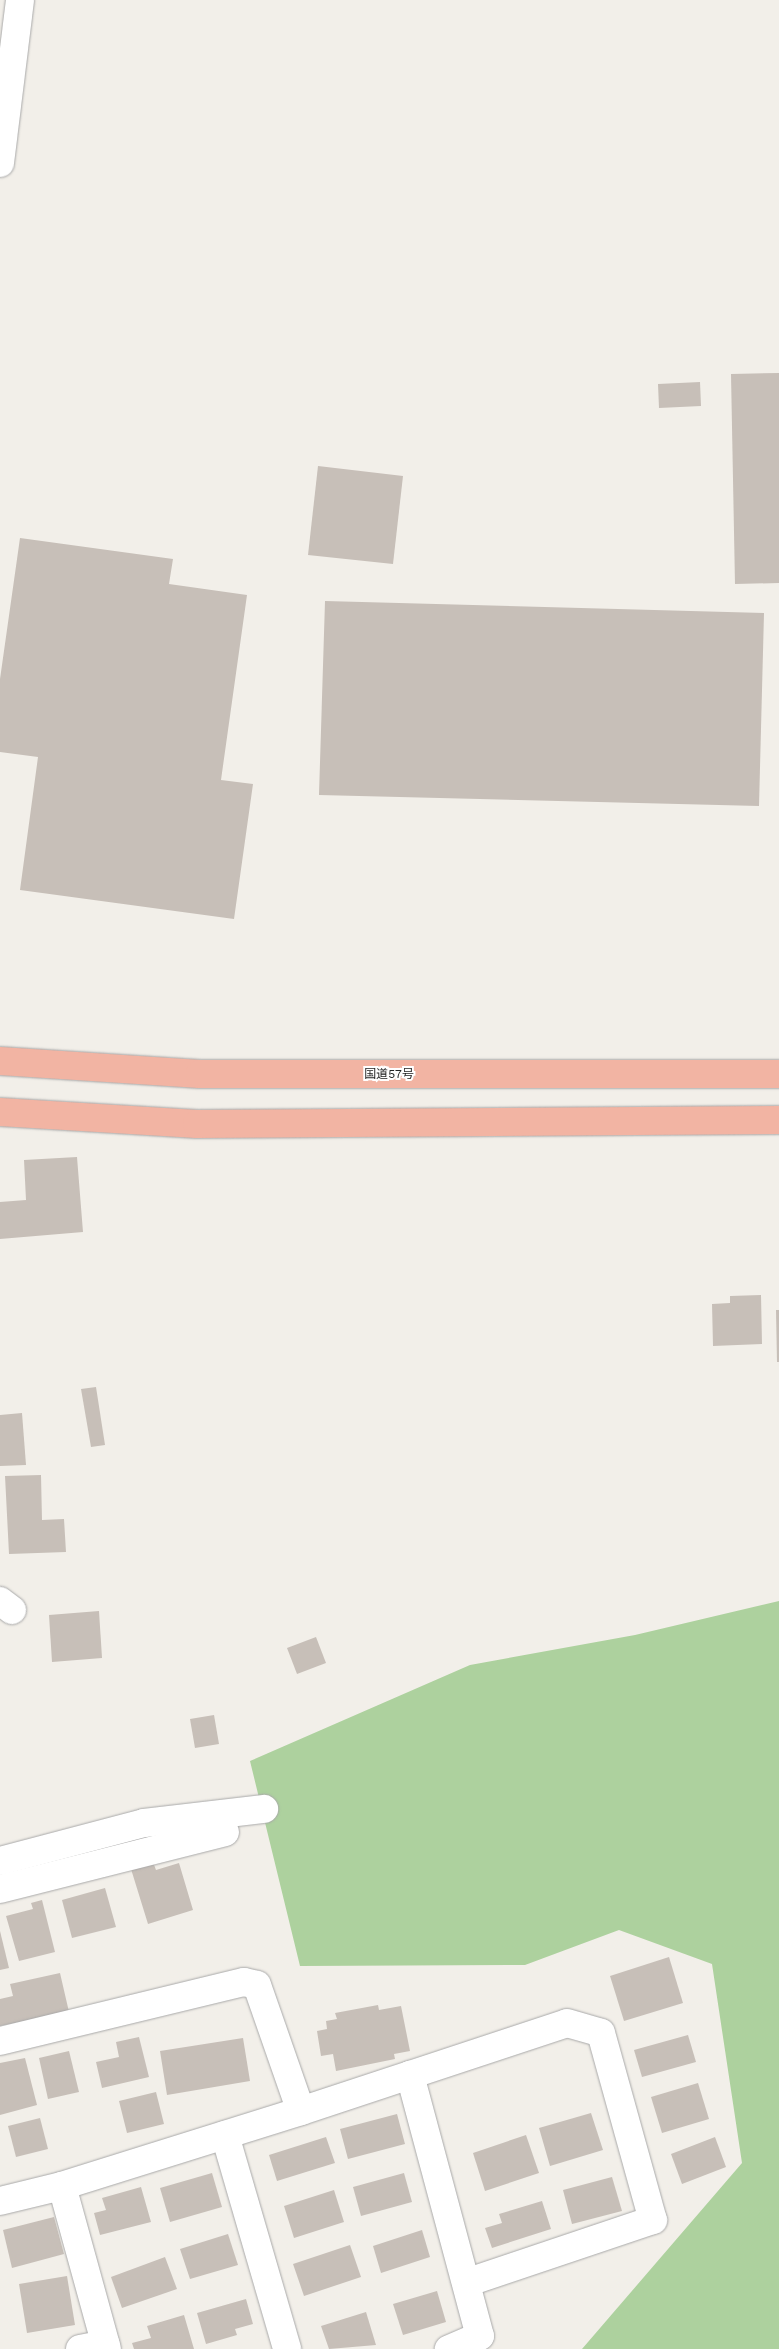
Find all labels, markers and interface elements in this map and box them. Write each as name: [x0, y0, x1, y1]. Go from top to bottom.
street label: 国道57号: [364, 1068, 414, 1082]

